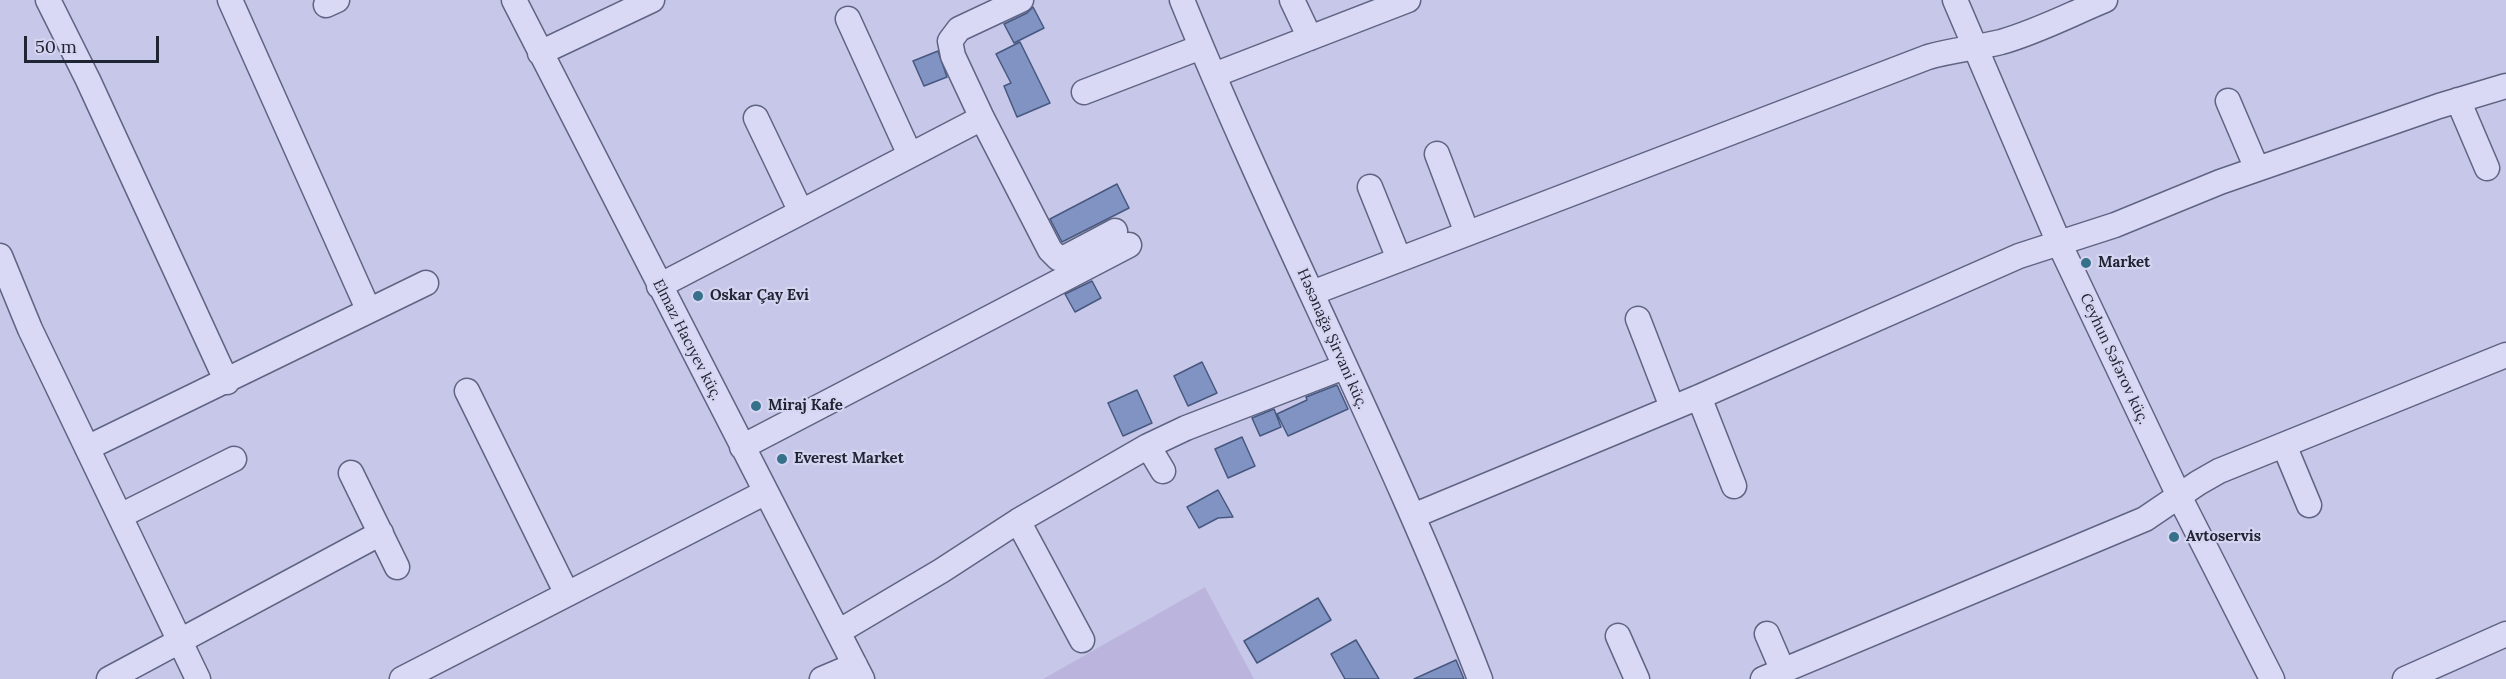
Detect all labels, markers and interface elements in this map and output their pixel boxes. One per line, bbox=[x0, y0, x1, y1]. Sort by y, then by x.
scale bar bbox=[27, 24, 162, 62]
text: 50 m bbox=[35, 35, 77, 58]
place label: Market bbox=[2098, 254, 2150, 272]
marker: Market bbox=[2079, 256, 2093, 270]
street label: Həsənağa Şirvani küç. bbox=[1293, 266, 1371, 412]
street label: Elmaz Hacıyev küç. bbox=[649, 276, 725, 404]
place label: Oskar Çay Evi bbox=[710, 287, 809, 305]
marker: Oskar Çay Evi bbox=[691, 289, 705, 303]
street label: Ceyhun Səfərov küç. bbox=[2076, 291, 2152, 427]
place label: Miraj Kafe bbox=[768, 397, 843, 415]
marker: Miraj Kafe bbox=[749, 399, 763, 413]
place label: Everest Market bbox=[794, 450, 904, 468]
marker: Everest Market bbox=[775, 452, 789, 466]
place label: Avtoservis bbox=[2186, 528, 2261, 546]
marker: Avtoservis bbox=[2167, 530, 2181, 544]

